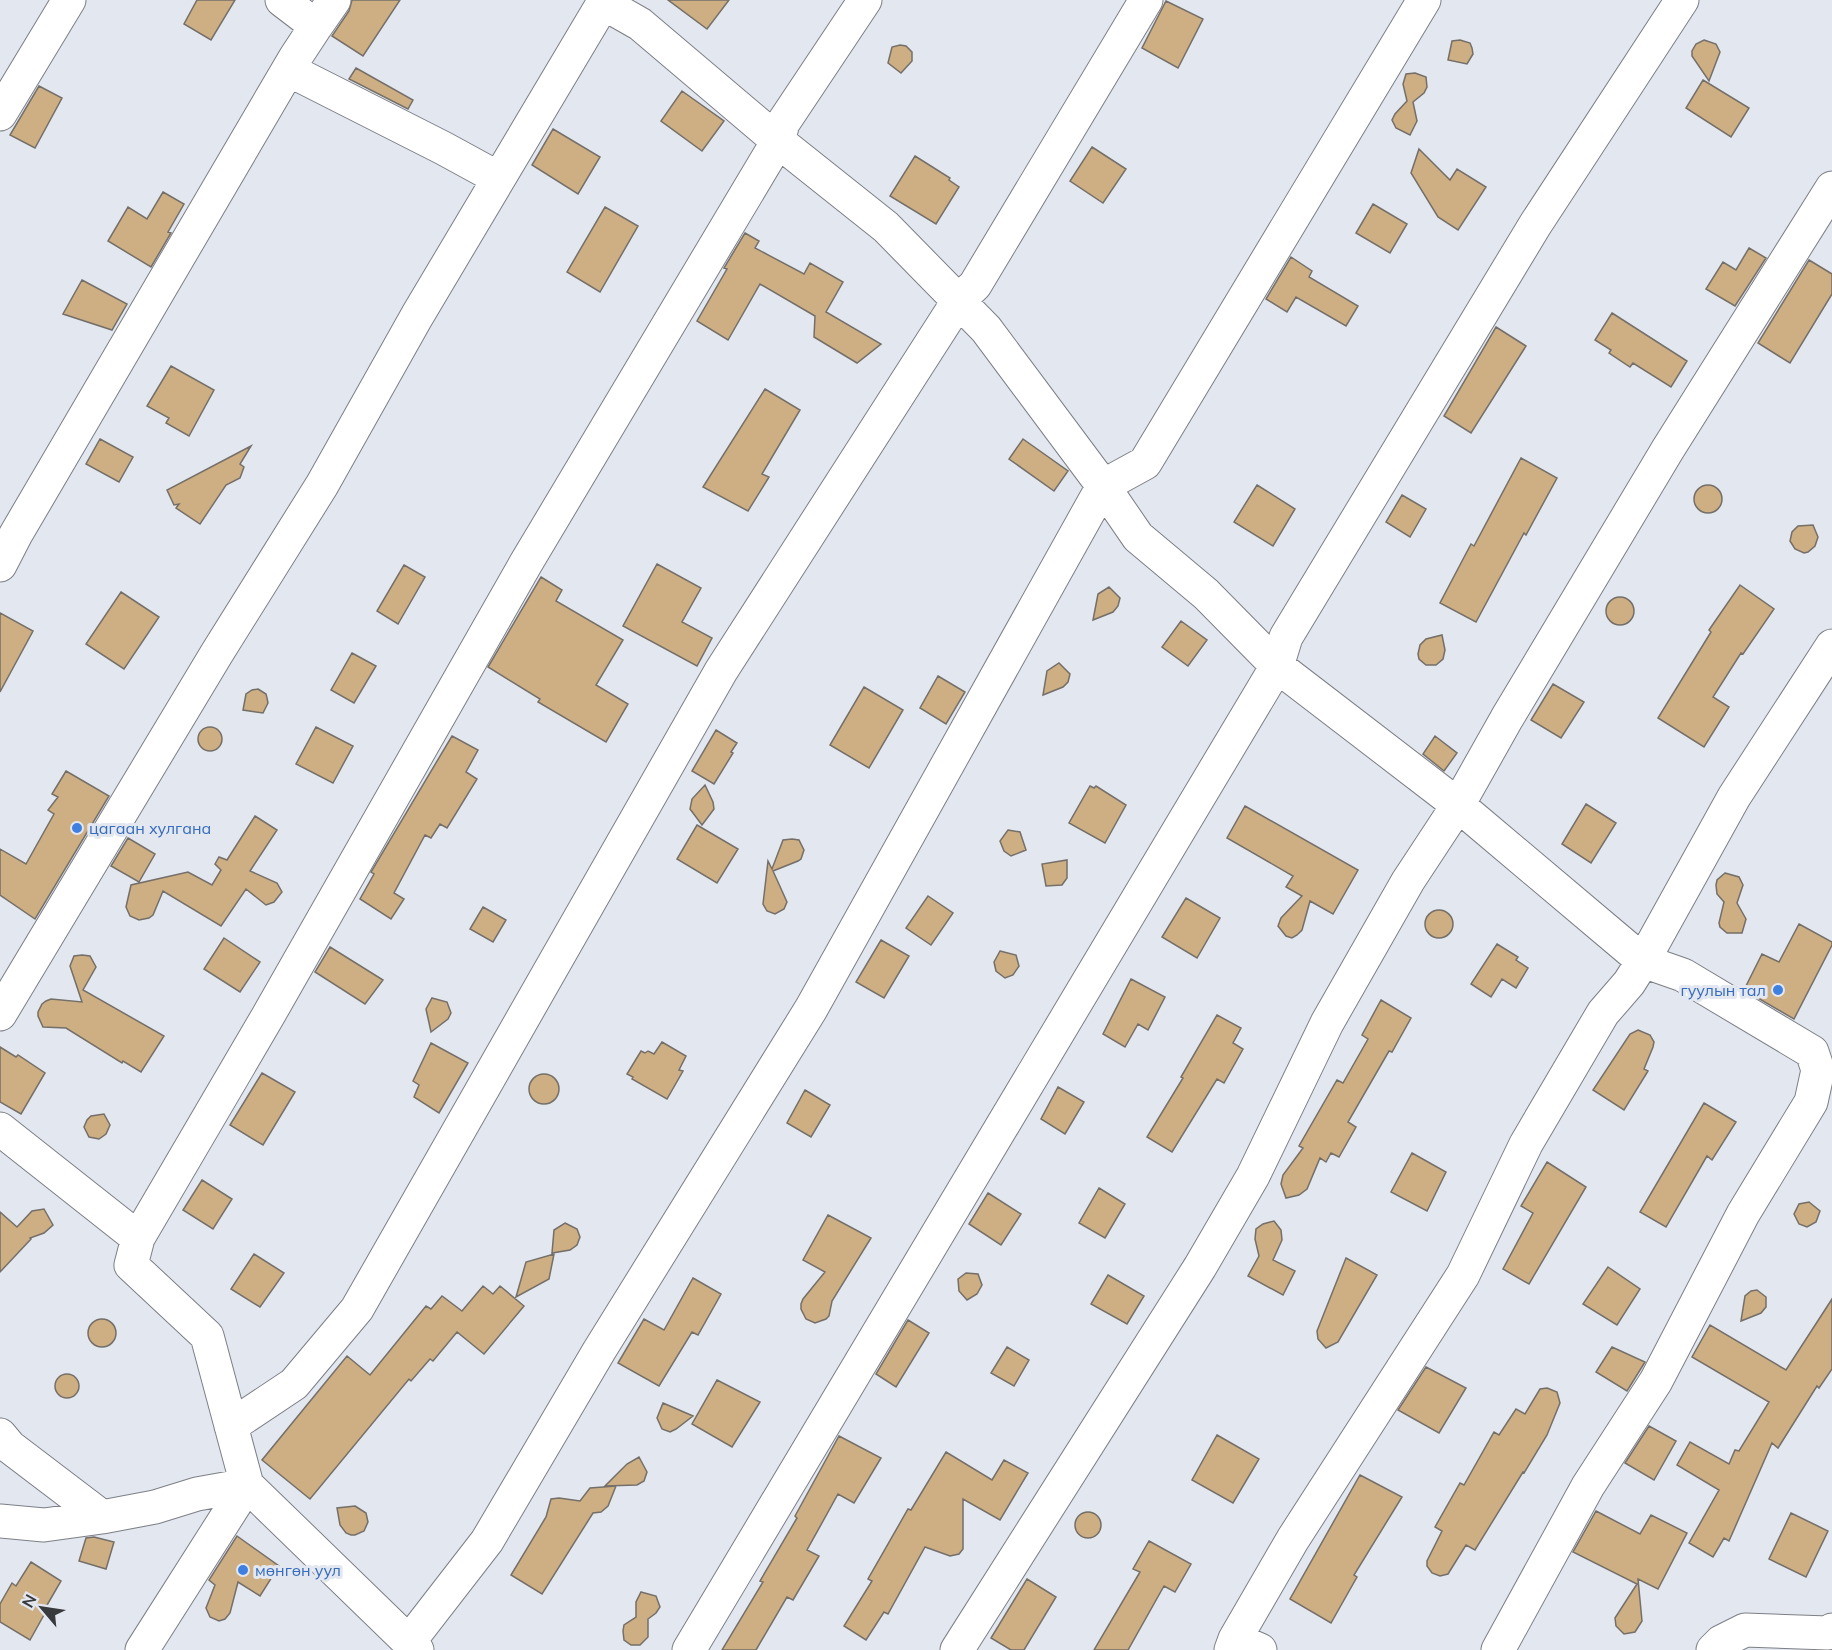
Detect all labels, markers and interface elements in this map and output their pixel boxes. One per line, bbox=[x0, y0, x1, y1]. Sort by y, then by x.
place label: цагаан хулгана bbox=[89, 818, 211, 838]
marker: цагаан хулгана bbox=[70, 821, 84, 835]
place label: гуулын тал bbox=[1681, 980, 1766, 1000]
marker: гуулын тал bbox=[1771, 983, 1785, 997]
place label: мөнгөн уул bbox=[255, 1560, 341, 1580]
marker: мөнгөн уул bbox=[236, 1563, 250, 1577]
north arrow bbox=[12, 1578, 72, 1638]
text: N bbox=[17, 1591, 41, 1611]

